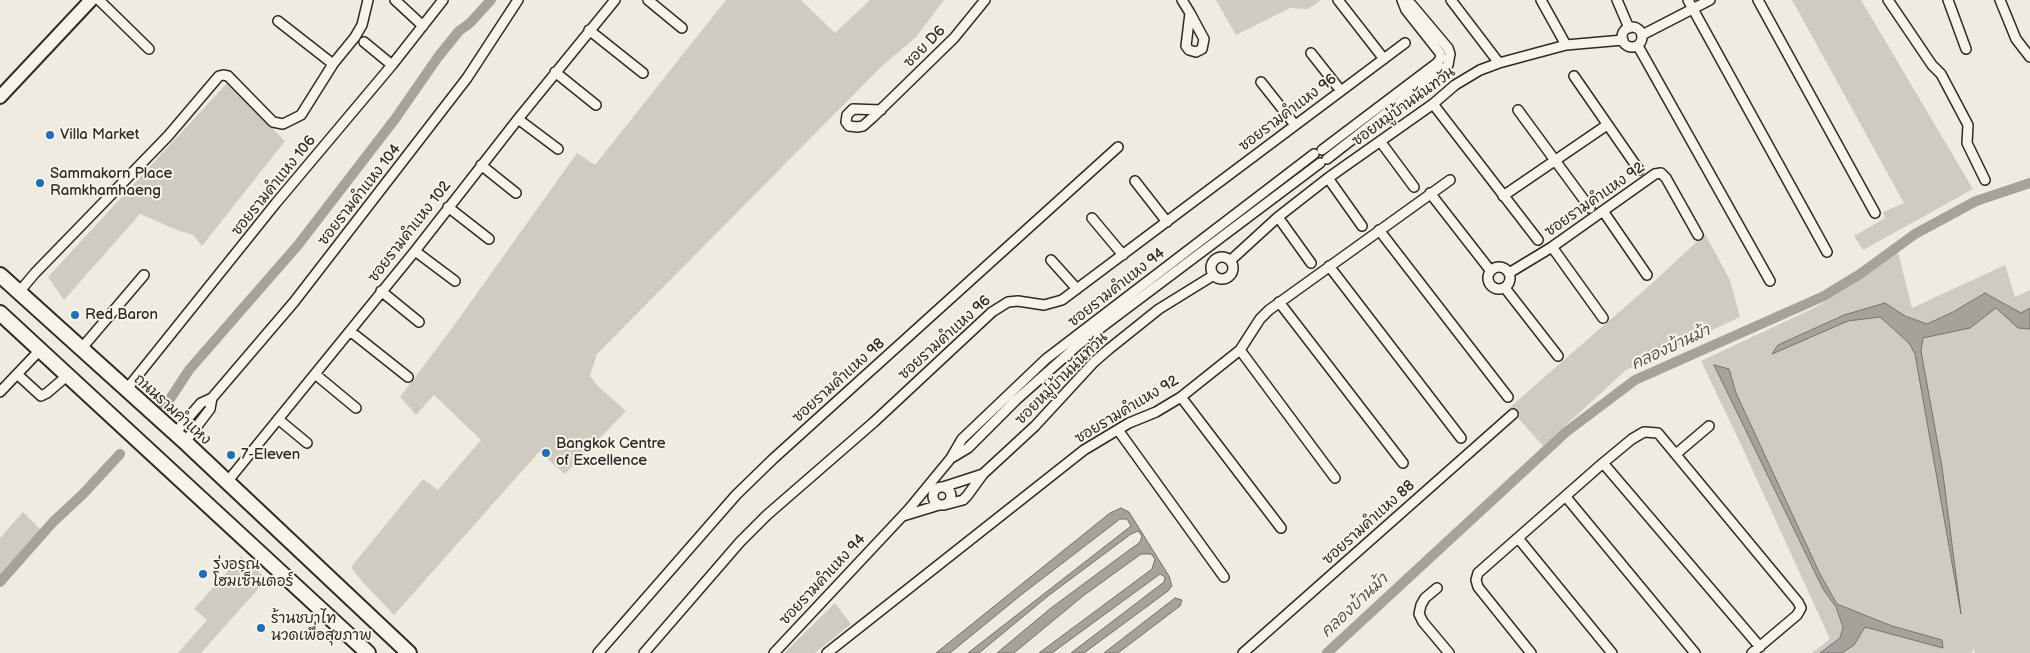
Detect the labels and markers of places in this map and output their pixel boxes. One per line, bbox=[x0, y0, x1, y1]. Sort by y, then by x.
place label: Villa Market bbox=[60, 126, 139, 144]
marker: Villa Market bbox=[44, 129, 56, 141]
place label: Sammakorn Place Ramkhamhaeng bbox=[50, 165, 172, 200]
marker: Sammakorn Place Ramkhamhaeng bbox=[34, 177, 46, 189]
place label: Red Baron bbox=[85, 306, 158, 324]
marker: Red Baron bbox=[69, 309, 81, 321]
place label: Bangkok Centre of Excellence bbox=[556, 435, 666, 470]
place label: 7-Eleven bbox=[241, 446, 300, 464]
marker: Bangkok Centre of Excellence bbox=[540, 447, 552, 459]
marker: 7-Eleven bbox=[225, 449, 237, 461]
place label: รุ่งอรุณ โฮมเซ็นเตอร์ bbox=[213, 556, 293, 591]
marker: รุ่งอรุณ โฮมเซ็นเตอร์ bbox=[197, 568, 209, 580]
place label: ร้านชบาไท นวดเพื่อสุขภาพ bbox=[271, 610, 372, 645]
marker: ร้านชบาไท นวดเพื่อสุขภาพ bbox=[255, 622, 267, 634]

